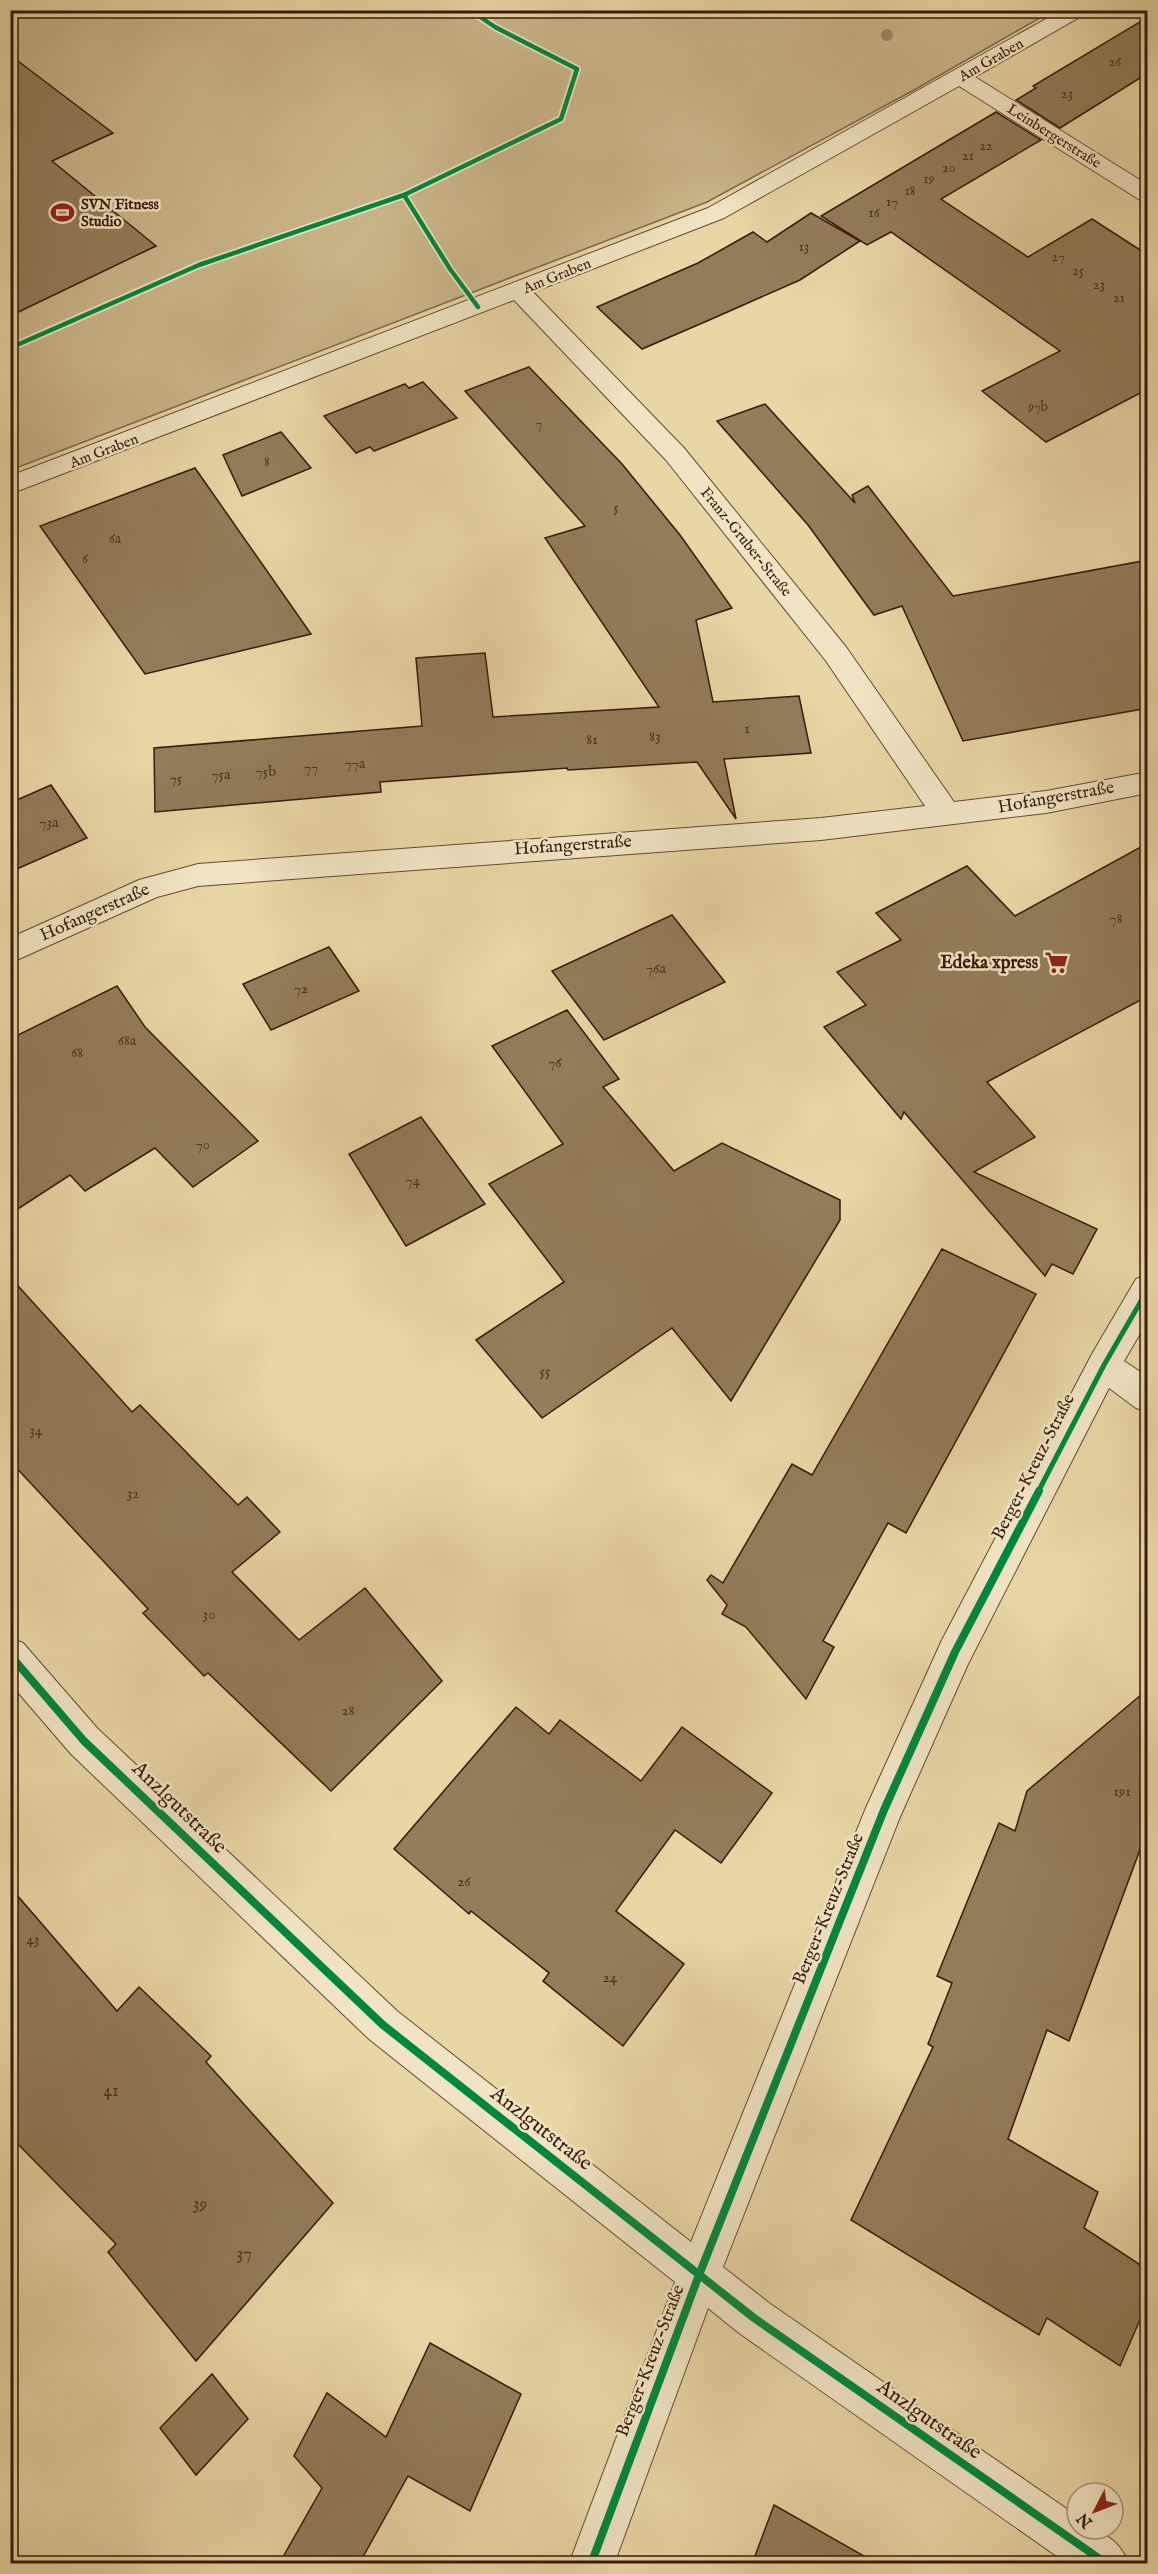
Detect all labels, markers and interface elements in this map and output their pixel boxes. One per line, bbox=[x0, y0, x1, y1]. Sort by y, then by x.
street label: Am Graben bbox=[954, 34, 1027, 87]
house number: 26 bbox=[1109, 53, 1122, 71]
house number: 23 bbox=[1061, 85, 1073, 103]
street label: Leinbergerstraße bbox=[1003, 99, 1105, 173]
house number: 22 bbox=[979, 137, 993, 155]
house number: 21 bbox=[962, 147, 974, 165]
house number: 20 bbox=[942, 159, 956, 177]
house number: 19 bbox=[923, 170, 935, 188]
house number: 18 bbox=[905, 182, 915, 200]
house number: 17 bbox=[886, 193, 898, 211]
place label: SVN Fitness Studio bbox=[81, 195, 160, 231]
sports icon: SVN Fitness Studio bbox=[50, 200, 76, 226]
house number: 16 bbox=[868, 204, 881, 222]
house number: 13 bbox=[799, 238, 809, 256]
house number: 27 bbox=[1052, 248, 1064, 266]
street label: Am Graben bbox=[519, 254, 594, 299]
house number: 25 bbox=[1072, 262, 1084, 280]
house number: 23 bbox=[1093, 276, 1105, 294]
house number: 21 bbox=[1113, 289, 1125, 307]
house number: 97b bbox=[1027, 398, 1048, 416]
house number: 7 bbox=[536, 415, 542, 433]
street label: Am Graben bbox=[66, 429, 141, 473]
house number: 8 bbox=[264, 453, 270, 471]
street label: Franz-Gruber-Straße bbox=[696, 483, 796, 601]
house number: 5 bbox=[613, 499, 619, 517]
house number: 6a bbox=[109, 530, 122, 548]
house number: 6 bbox=[82, 550, 89, 568]
house number: 1 bbox=[744, 719, 750, 738]
house number: 83 bbox=[649, 727, 661, 746]
house number: 81 bbox=[586, 730, 598, 749]
house number: 77a bbox=[345, 754, 366, 773]
house number: 77 bbox=[304, 758, 318, 777]
house number: 75b bbox=[256, 762, 276, 781]
house number: 75a bbox=[212, 765, 231, 784]
house number: 75 bbox=[170, 769, 183, 788]
street label: Hofangerstraße bbox=[996, 776, 1116, 820]
house number: 73a bbox=[39, 813, 59, 832]
street label: Hofangerstraße bbox=[513, 830, 633, 862]
street label: Hofangerstraße bbox=[37, 879, 153, 947]
house number: 78 bbox=[1110, 909, 1123, 928]
supermarket icon: Edeka xpress bbox=[1043, 950, 1069, 976]
place label: Edeka xpress bbox=[940, 952, 1039, 975]
house number: 76a bbox=[646, 959, 666, 978]
house number: 72 bbox=[294, 979, 308, 998]
house number: 68a bbox=[118, 1031, 137, 1050]
house number: 68 bbox=[71, 1043, 83, 1062]
house number: 76 bbox=[548, 1053, 562, 1072]
house number: 70 bbox=[196, 1135, 210, 1154]
house number: 74 bbox=[406, 1171, 421, 1190]
house number: 55 bbox=[540, 1362, 551, 1381]
street label: Berger-Kreuz-Straße bbox=[987, 1390, 1081, 1544]
house number: 34 bbox=[30, 1421, 43, 1440]
house number: 32 bbox=[127, 1484, 139, 1503]
house number: 30 bbox=[203, 1605, 215, 1624]
house number: 28 bbox=[342, 1701, 355, 1720]
street label: Anzlgutstraße bbox=[125, 1755, 233, 1860]
house number: 191 bbox=[1113, 1782, 1131, 1801]
street label: Berger-Kreuz-Straße bbox=[788, 1830, 870, 1988]
house number: 26 bbox=[457, 1872, 471, 1891]
house number: 43 bbox=[27, 1930, 39, 1949]
house number: 24 bbox=[603, 1968, 618, 1987]
house number: 41 bbox=[103, 2080, 119, 2103]
street label: Anzlgutstraße bbox=[484, 2080, 598, 2177]
house number: 39 bbox=[193, 2193, 207, 2216]
house number: 37 bbox=[236, 2243, 252, 2266]
street label: Berger-Kreuz-Straße bbox=[611, 2282, 691, 2440]
street label: Anzlgutstraße bbox=[870, 2373, 987, 2466]
north arrow bbox=[1065, 2481, 1125, 2541]
text: N bbox=[1073, 2508, 1098, 2532]

